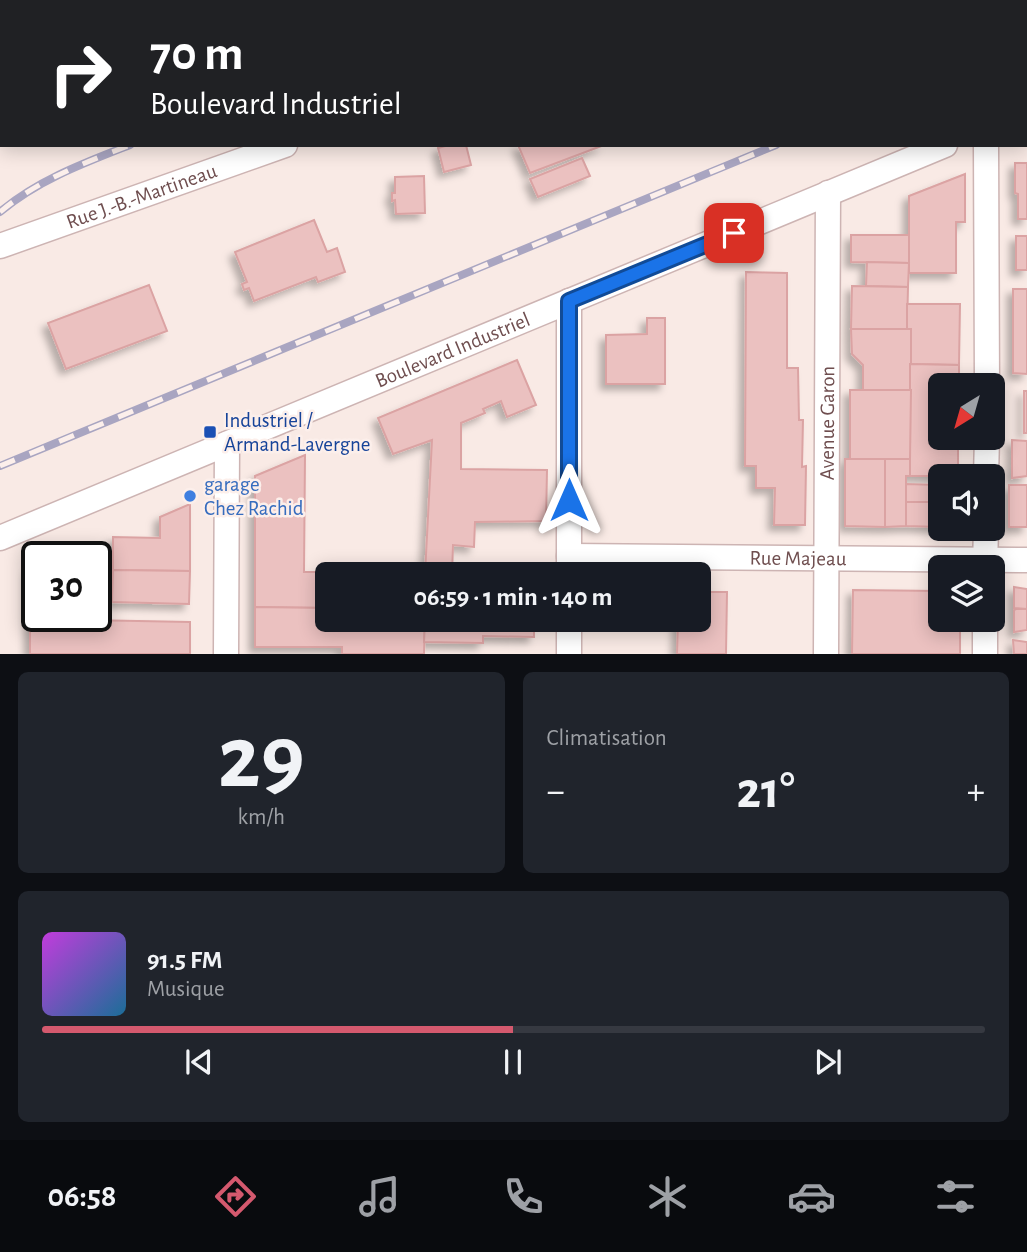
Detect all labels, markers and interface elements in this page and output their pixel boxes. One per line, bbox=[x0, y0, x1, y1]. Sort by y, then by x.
icon: right bbox=[35, 28, 126, 119]
text: 70 m bbox=[150, 30, 244, 79]
text: Boulevard Industriel bbox=[150, 88, 402, 120]
street label: Rue J.-B.-Martineau bbox=[63, 159, 220, 232]
pin bbox=[704, 203, 764, 263]
icon: arrive bbox=[715, 214, 753, 252]
street label: Boulevard Industriel bbox=[372, 308, 533, 391]
street label: Avenue Garon bbox=[816, 366, 838, 480]
north arrow bbox=[928, 373, 1004, 450]
map controls bbox=[928, 373, 1005, 632]
place label: Industriel / Armand-Lavergne bbox=[224, 410, 371, 455]
marker: Industriel / Armand-Lavergne bbox=[202, 424, 218, 440]
position arrow bbox=[532, 463, 606, 537]
button: sound bbox=[928, 464, 1005, 541]
place label: garage Chez Rachid bbox=[204, 474, 304, 519]
marker: garage Chez Rachid bbox=[182, 488, 198, 504]
speed limit sign: 30 bbox=[21, 541, 112, 632]
street label: Rue Majeau bbox=[749, 547, 847, 569]
button: layers bbox=[928, 555, 1005, 632]
text: 06:59 · 1 min · 140 m bbox=[413, 584, 613, 610]
text: 29 bbox=[218, 713, 305, 804]
text: Climatisation bbox=[547, 727, 667, 750]
text: 21° bbox=[737, 765, 795, 817]
text: − bbox=[547, 773, 565, 811]
text: + bbox=[967, 773, 985, 811]
text: km/h bbox=[238, 806, 285, 829]
text: 91.5 FM bbox=[147, 947, 222, 973]
text: Musique bbox=[147, 978, 225, 1001]
icon: previous bbox=[180, 1043, 218, 1081]
icon: pause bbox=[494, 1043, 532, 1081]
icon: next bbox=[809, 1043, 847, 1081]
icon: directions bbox=[211, 1172, 260, 1221]
icon: music bbox=[355, 1172, 404, 1221]
icon: phone bbox=[499, 1172, 548, 1221]
icon: climate bbox=[643, 1172, 692, 1221]
icon: car bbox=[787, 1172, 836, 1221]
icon: filters bbox=[931, 1172, 980, 1221]
text: 06:58 bbox=[47, 1180, 116, 1212]

